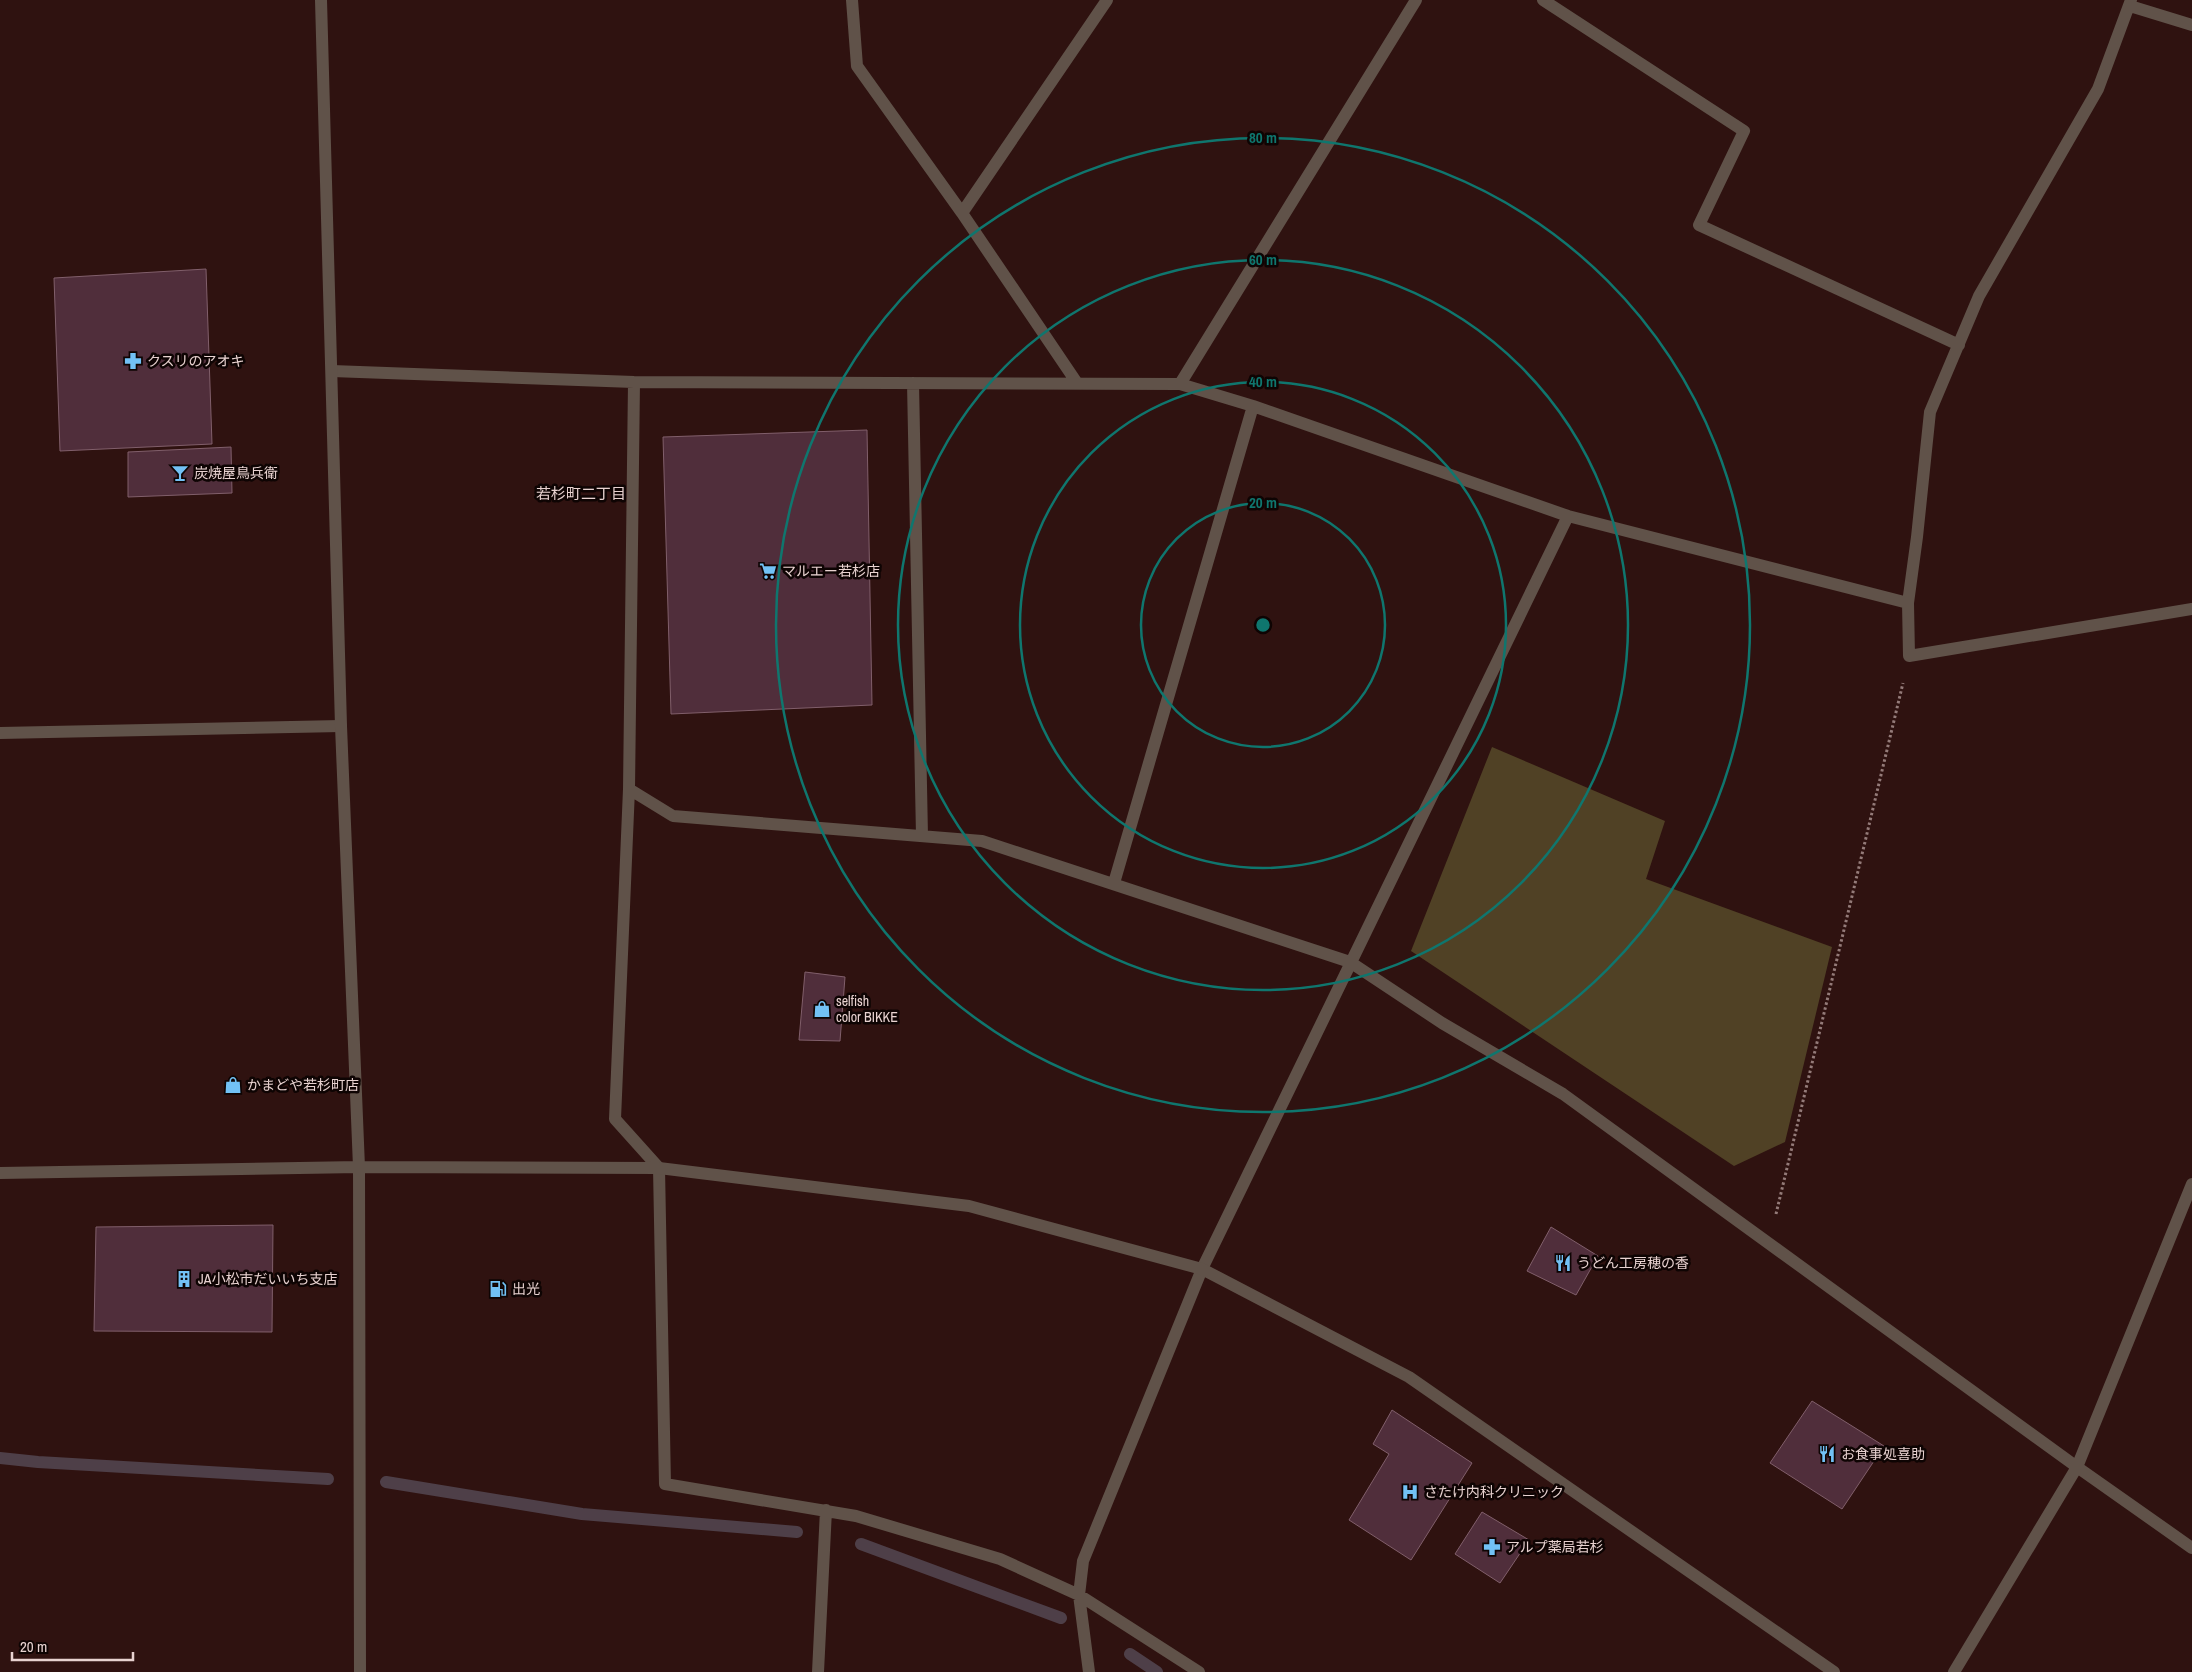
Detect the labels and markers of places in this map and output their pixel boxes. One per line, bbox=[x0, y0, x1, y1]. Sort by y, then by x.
pharmacy icon: クスリのアオキ bbox=[123, 351, 143, 371]
place label: クスリのアオキ bbox=[147, 352, 245, 370]
bar icon: 炭焼屋鳥兵衛 bbox=[170, 463, 190, 483]
place label: 炭焼屋鳥兵衛 bbox=[194, 464, 278, 482]
supermarket icon: マルエー若杉店 bbox=[758, 561, 778, 581]
place label: マルエー若杉店 bbox=[782, 562, 880, 580]
centre of rings bbox=[1254, 616, 1272, 634]
place label: selfish color BIKKE bbox=[836, 992, 898, 1026]
shop icon: selfish color BIKKE bbox=[812, 999, 832, 1019]
shop icon: かまどや若杉町店 bbox=[223, 1075, 243, 1095]
place label: かまどや若杉町店 bbox=[247, 1076, 359, 1094]
restaurant icon: うどん工房穂の香 bbox=[1553, 1253, 1573, 1273]
place label: うどん工房穂の香 bbox=[1577, 1254, 1689, 1272]
building icon: JA小松市だいいち支店 bbox=[174, 1269, 194, 1289]
place label: JA小松市だいいち支店 bbox=[198, 1270, 337, 1288]
fuel station icon: 出光 bbox=[488, 1279, 508, 1299]
place label: 出光 bbox=[512, 1280, 540, 1298]
restaurant icon: お食事処喜助 bbox=[1817, 1444, 1837, 1464]
place label: お食事処喜助 bbox=[1841, 1445, 1925, 1463]
hospital icon: さたけ内科クリニック bbox=[1400, 1482, 1420, 1502]
place label: さたけ内科クリニック bbox=[1424, 1483, 1564, 1501]
pharmacy icon: アルプ薬局若杉 bbox=[1482, 1537, 1502, 1557]
place label: アルプ薬局若杉 bbox=[1506, 1538, 1604, 1556]

